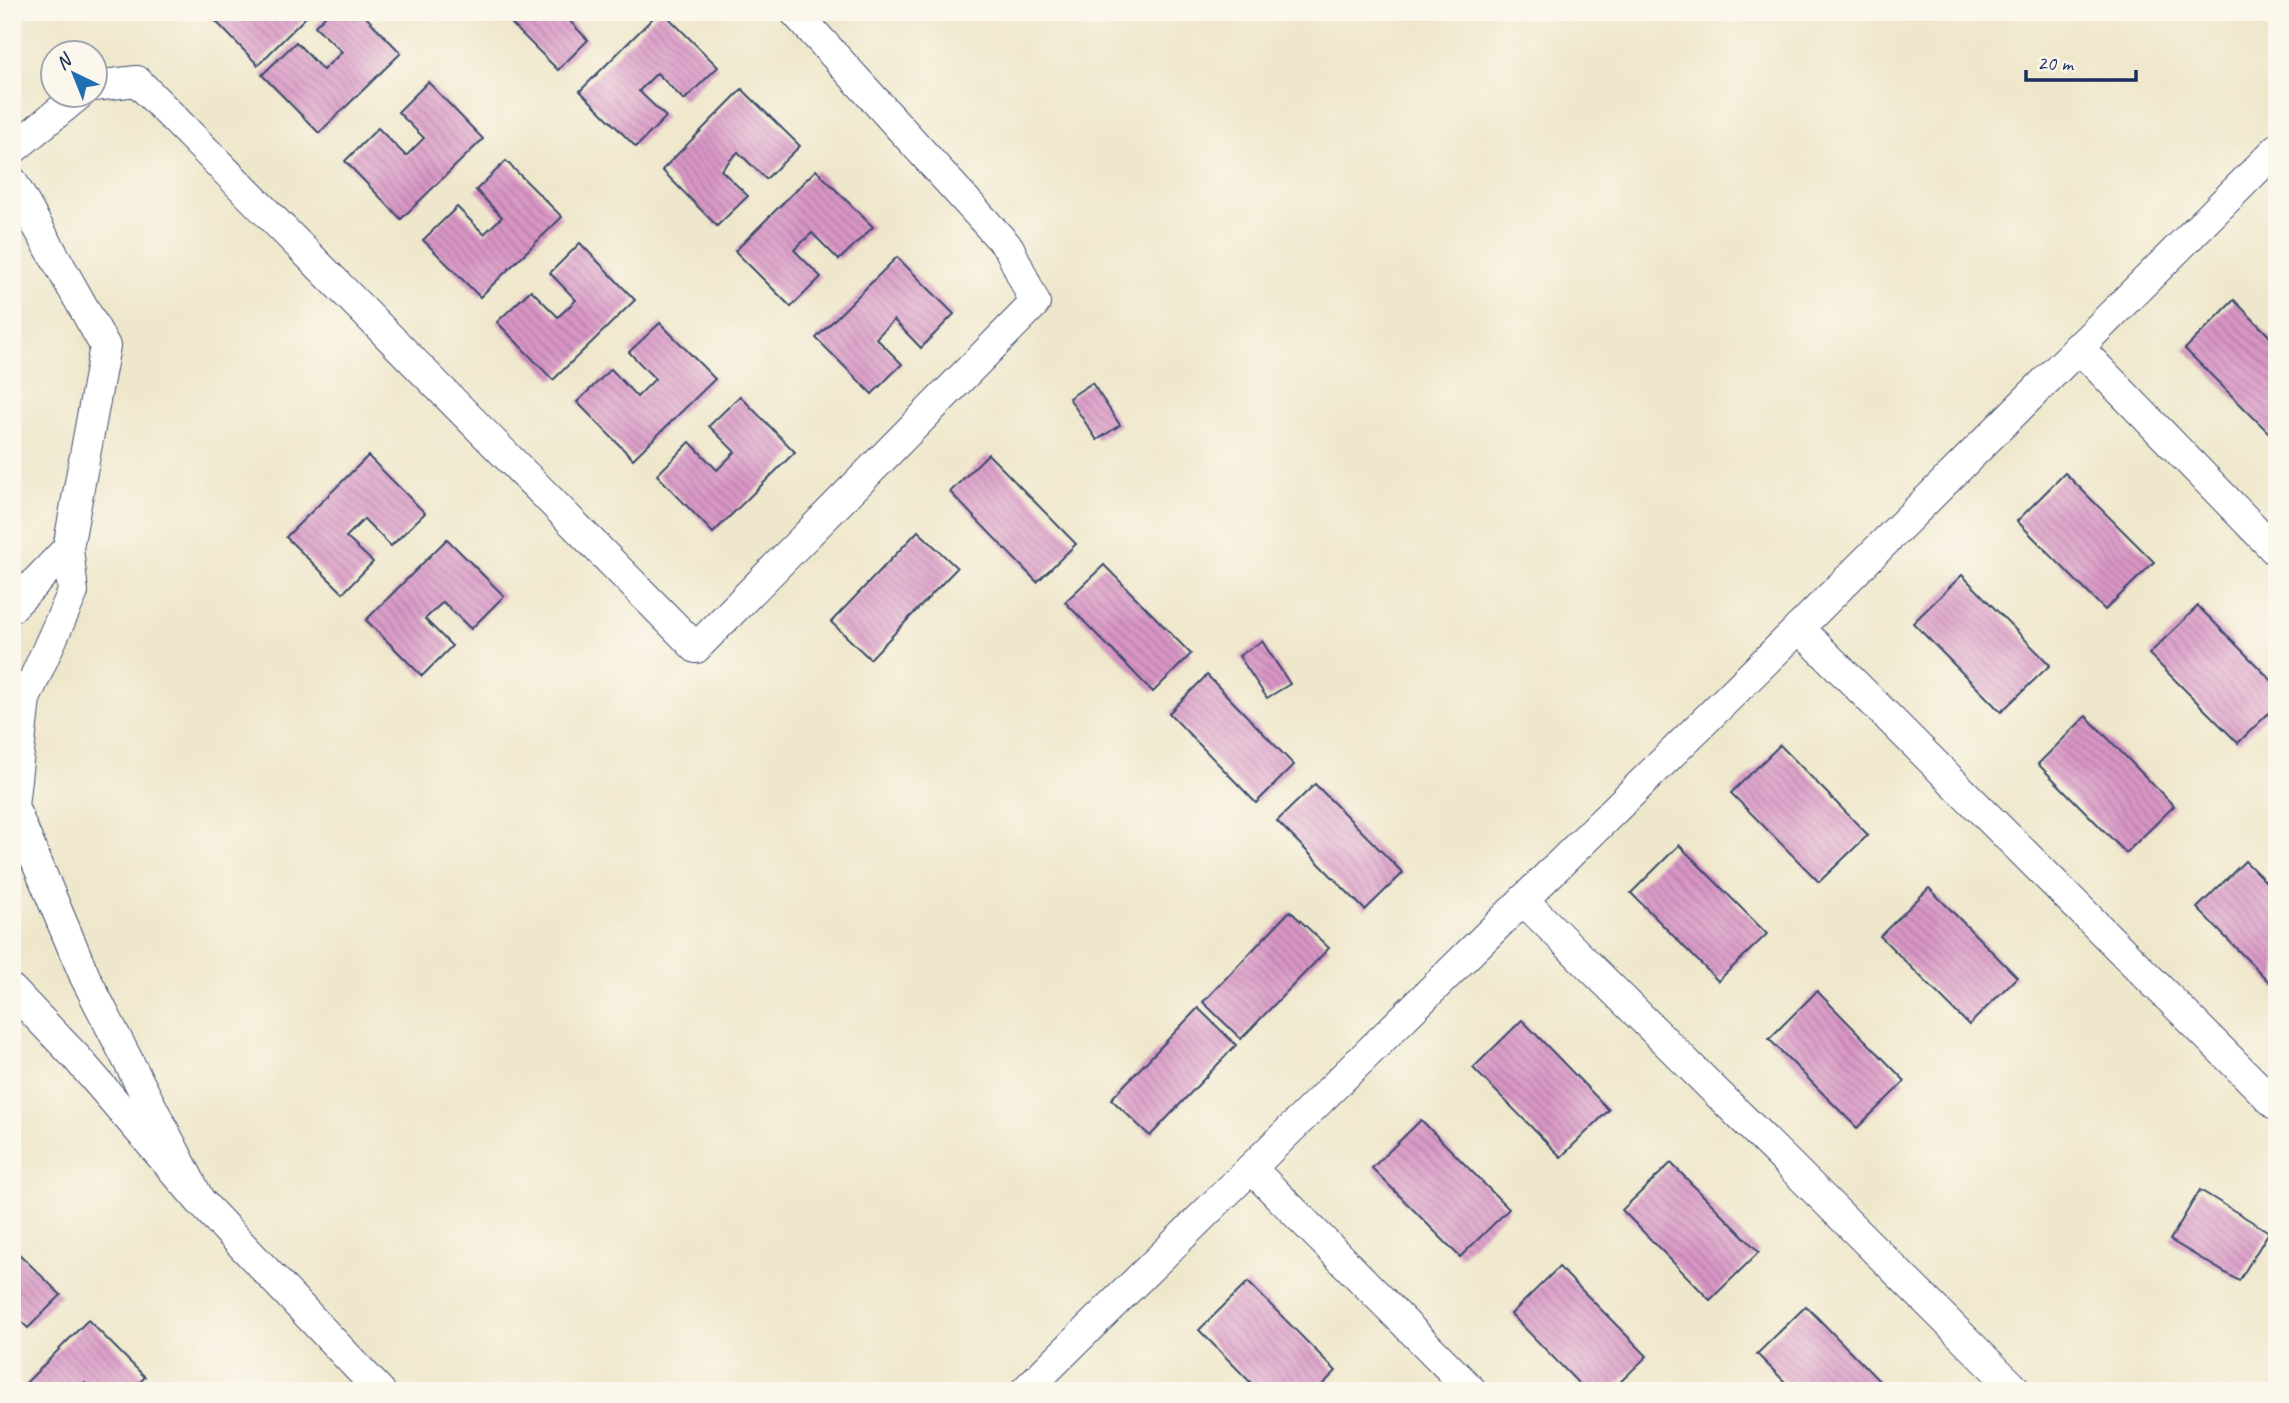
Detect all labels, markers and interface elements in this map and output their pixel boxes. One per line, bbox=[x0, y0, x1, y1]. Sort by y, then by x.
north arrow bbox=[38, 38, 108, 108]
scale bar bbox=[2026, 38, 2137, 82]
text: N bbox=[51, 47, 78, 75]
text: 20 m bbox=[2037, 50, 2075, 76]

